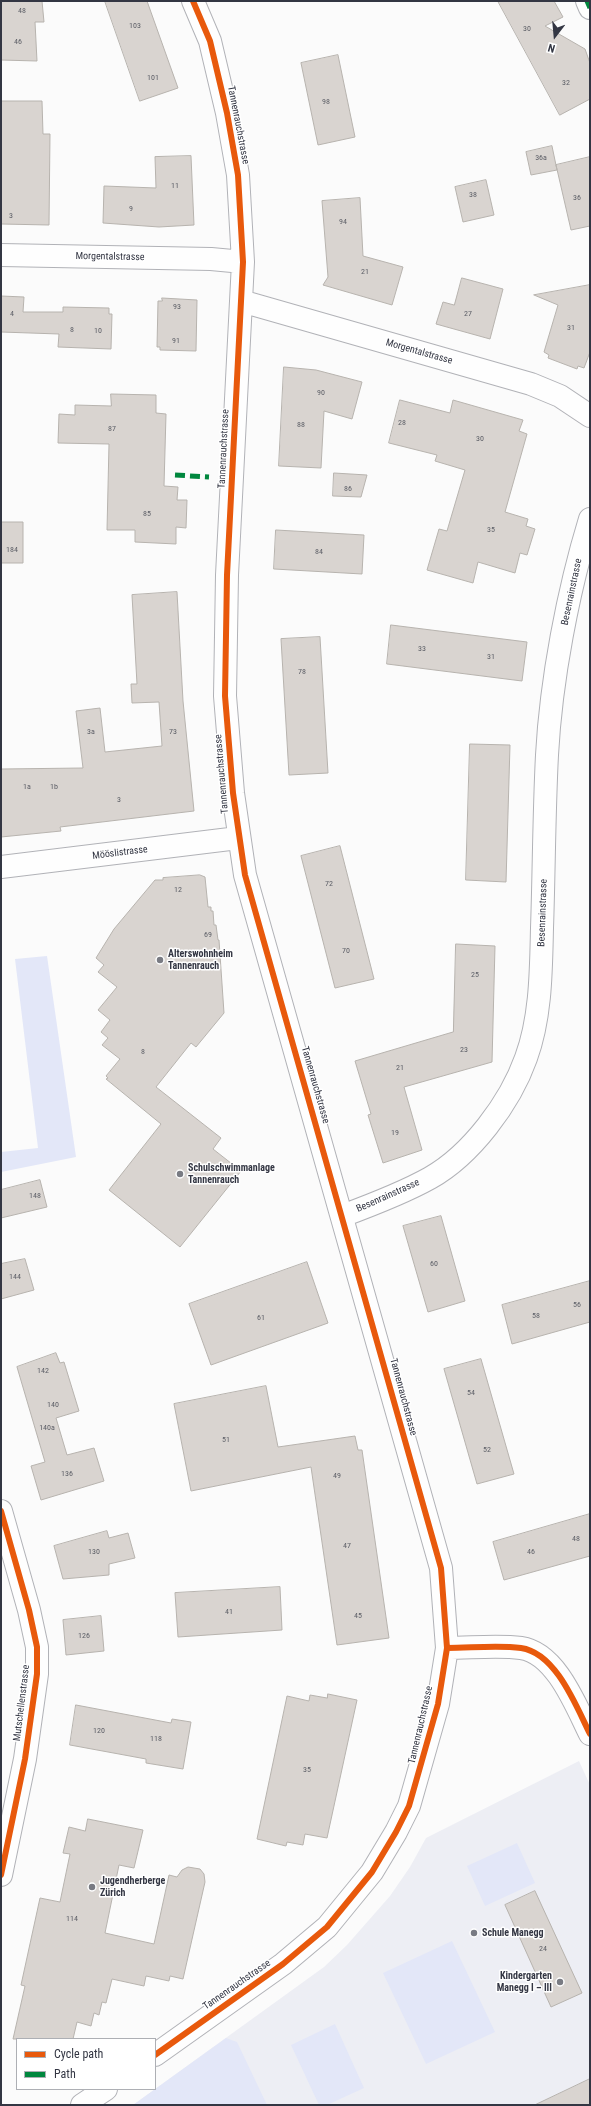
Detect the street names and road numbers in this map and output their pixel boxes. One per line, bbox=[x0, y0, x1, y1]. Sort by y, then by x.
street label: Tannenrauchstrasse bbox=[225, 85, 251, 165]
street label: Morgentalstrasse bbox=[75, 250, 145, 264]
street label: Morgentalstrasse bbox=[384, 337, 454, 367]
street label: Tannenrauchstrasse bbox=[216, 409, 232, 489]
street label: Besenrainstrasse bbox=[559, 558, 585, 626]
street label: Tannenrauchstrasse bbox=[213, 734, 231, 814]
street label: Mööslistrasse bbox=[92, 844, 148, 862]
street label: Besenrainstrasse bbox=[536, 879, 550, 947]
street label: Tannenrauchstrasse bbox=[298, 1045, 332, 1125]
street label: Besenrainstrasse bbox=[355, 1177, 421, 1215]
street label: Tannenrauchstrasse bbox=[387, 1357, 419, 1437]
street label: Mutschellenstrasse bbox=[11, 1664, 33, 1742]
street label: Tannenrauchstrasse bbox=[406, 1685, 436, 1765]
street label: Tannenrauchstrasse bbox=[201, 1957, 273, 2013]

